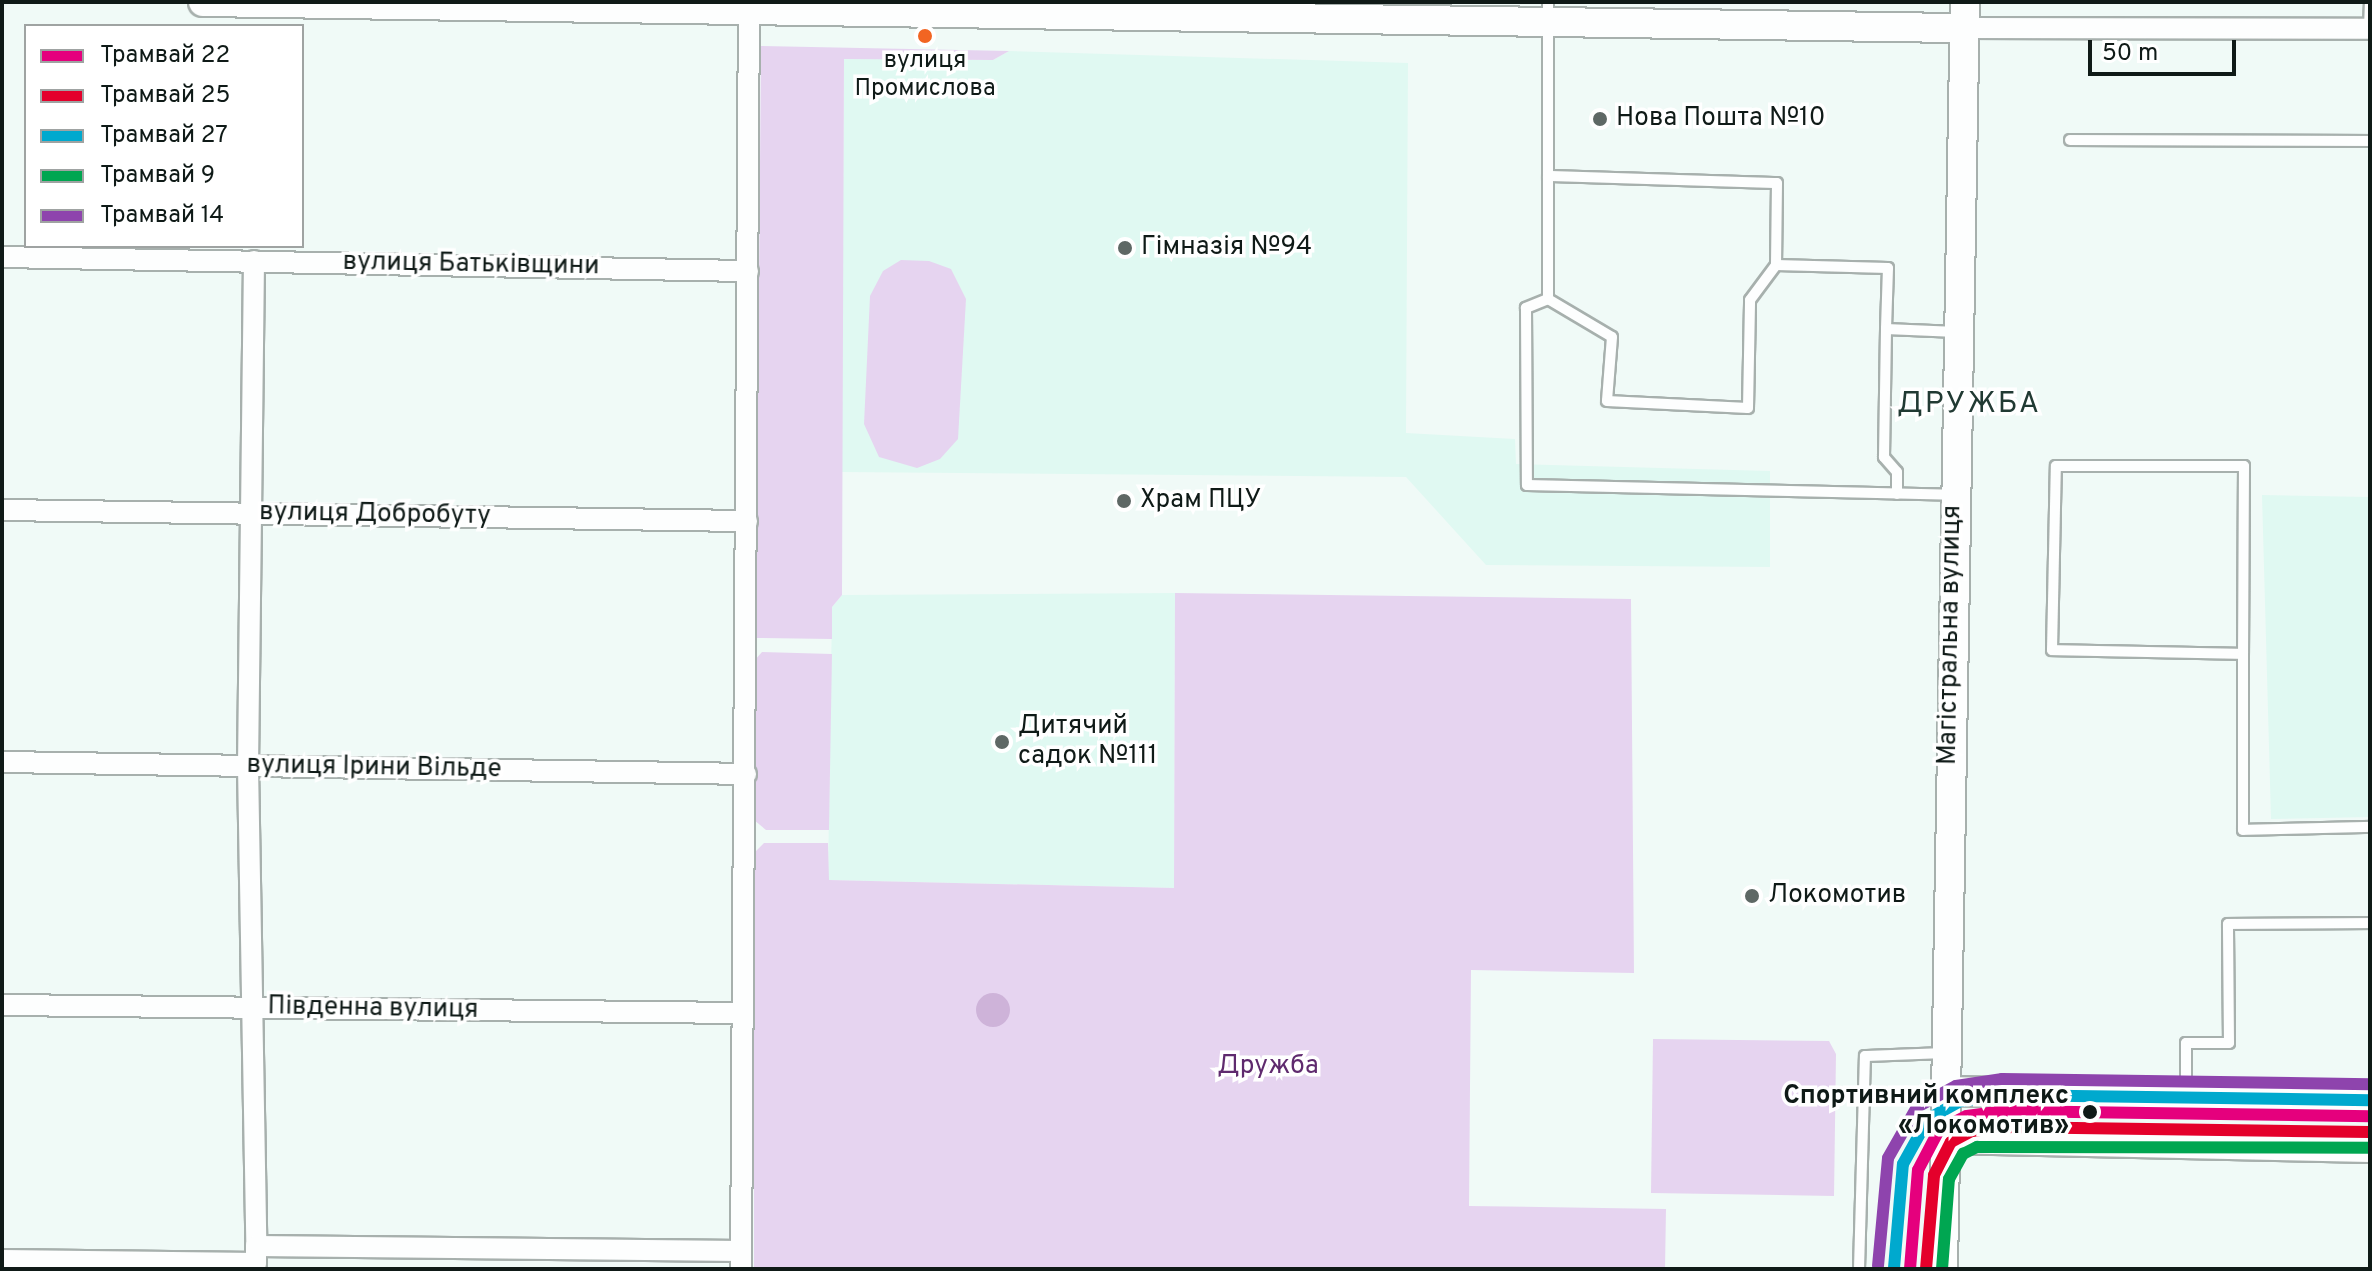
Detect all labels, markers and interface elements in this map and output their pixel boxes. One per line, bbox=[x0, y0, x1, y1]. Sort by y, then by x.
legend bbox=[24, 24, 304, 248]
scale bar bbox=[2092, 24, 2240, 74]
marker: вулиця Промислова bbox=[917, 28, 933, 44]
text: 50 m bbox=[2102, 39, 2158, 69]
text: Трамвай 22 bbox=[100, 41, 230, 71]
place label: вулиця Промислова bbox=[854, 48, 996, 104]
text: Трамвай 25 bbox=[100, 81, 230, 111]
place label: Нова Пошта №10 bbox=[1616, 103, 1826, 135]
marker: Нова Пошта №10 bbox=[1591, 110, 1609, 128]
text: Трамвай 27 bbox=[100, 121, 228, 151]
text: Трамвай 9 bbox=[100, 161, 215, 191]
text: Трамвай 14 bbox=[100, 201, 224, 231]
place label: Гімназія №94 bbox=[1141, 232, 1312, 264]
marker: Гімназія №94 bbox=[1116, 239, 1134, 257]
street label: вулиця Батьківщини bbox=[342, 247, 600, 283]
district label: ДРУЖБА bbox=[1897, 387, 2041, 423]
place label: Храм ПЦУ bbox=[1140, 485, 1261, 517]
marker: Храм ПЦУ bbox=[1115, 492, 1133, 510]
street label: вулиця Добробуту bbox=[259, 497, 491, 533]
street label: Магістральна вулиця bbox=[1933, 505, 1969, 765]
place label: Дитячий садок №111 bbox=[1018, 711, 1157, 772]
marker: Дитячий садок №111 bbox=[993, 733, 1011, 751]
street label: вулиця Ірини Вільде bbox=[246, 750, 502, 786]
place label: Локомотив bbox=[1768, 880, 1906, 912]
marker: Локомотив bbox=[1743, 887, 1761, 905]
street label: Південна вулиця bbox=[267, 992, 479, 1026]
park label: Дружба bbox=[1217, 1051, 1319, 1083]
place label: Спортивний комплекс «Локомотив» bbox=[1783, 1081, 2069, 1142]
marker: Спортивний комплекс «Локомотив» bbox=[2076, 1098, 2104, 1126]

